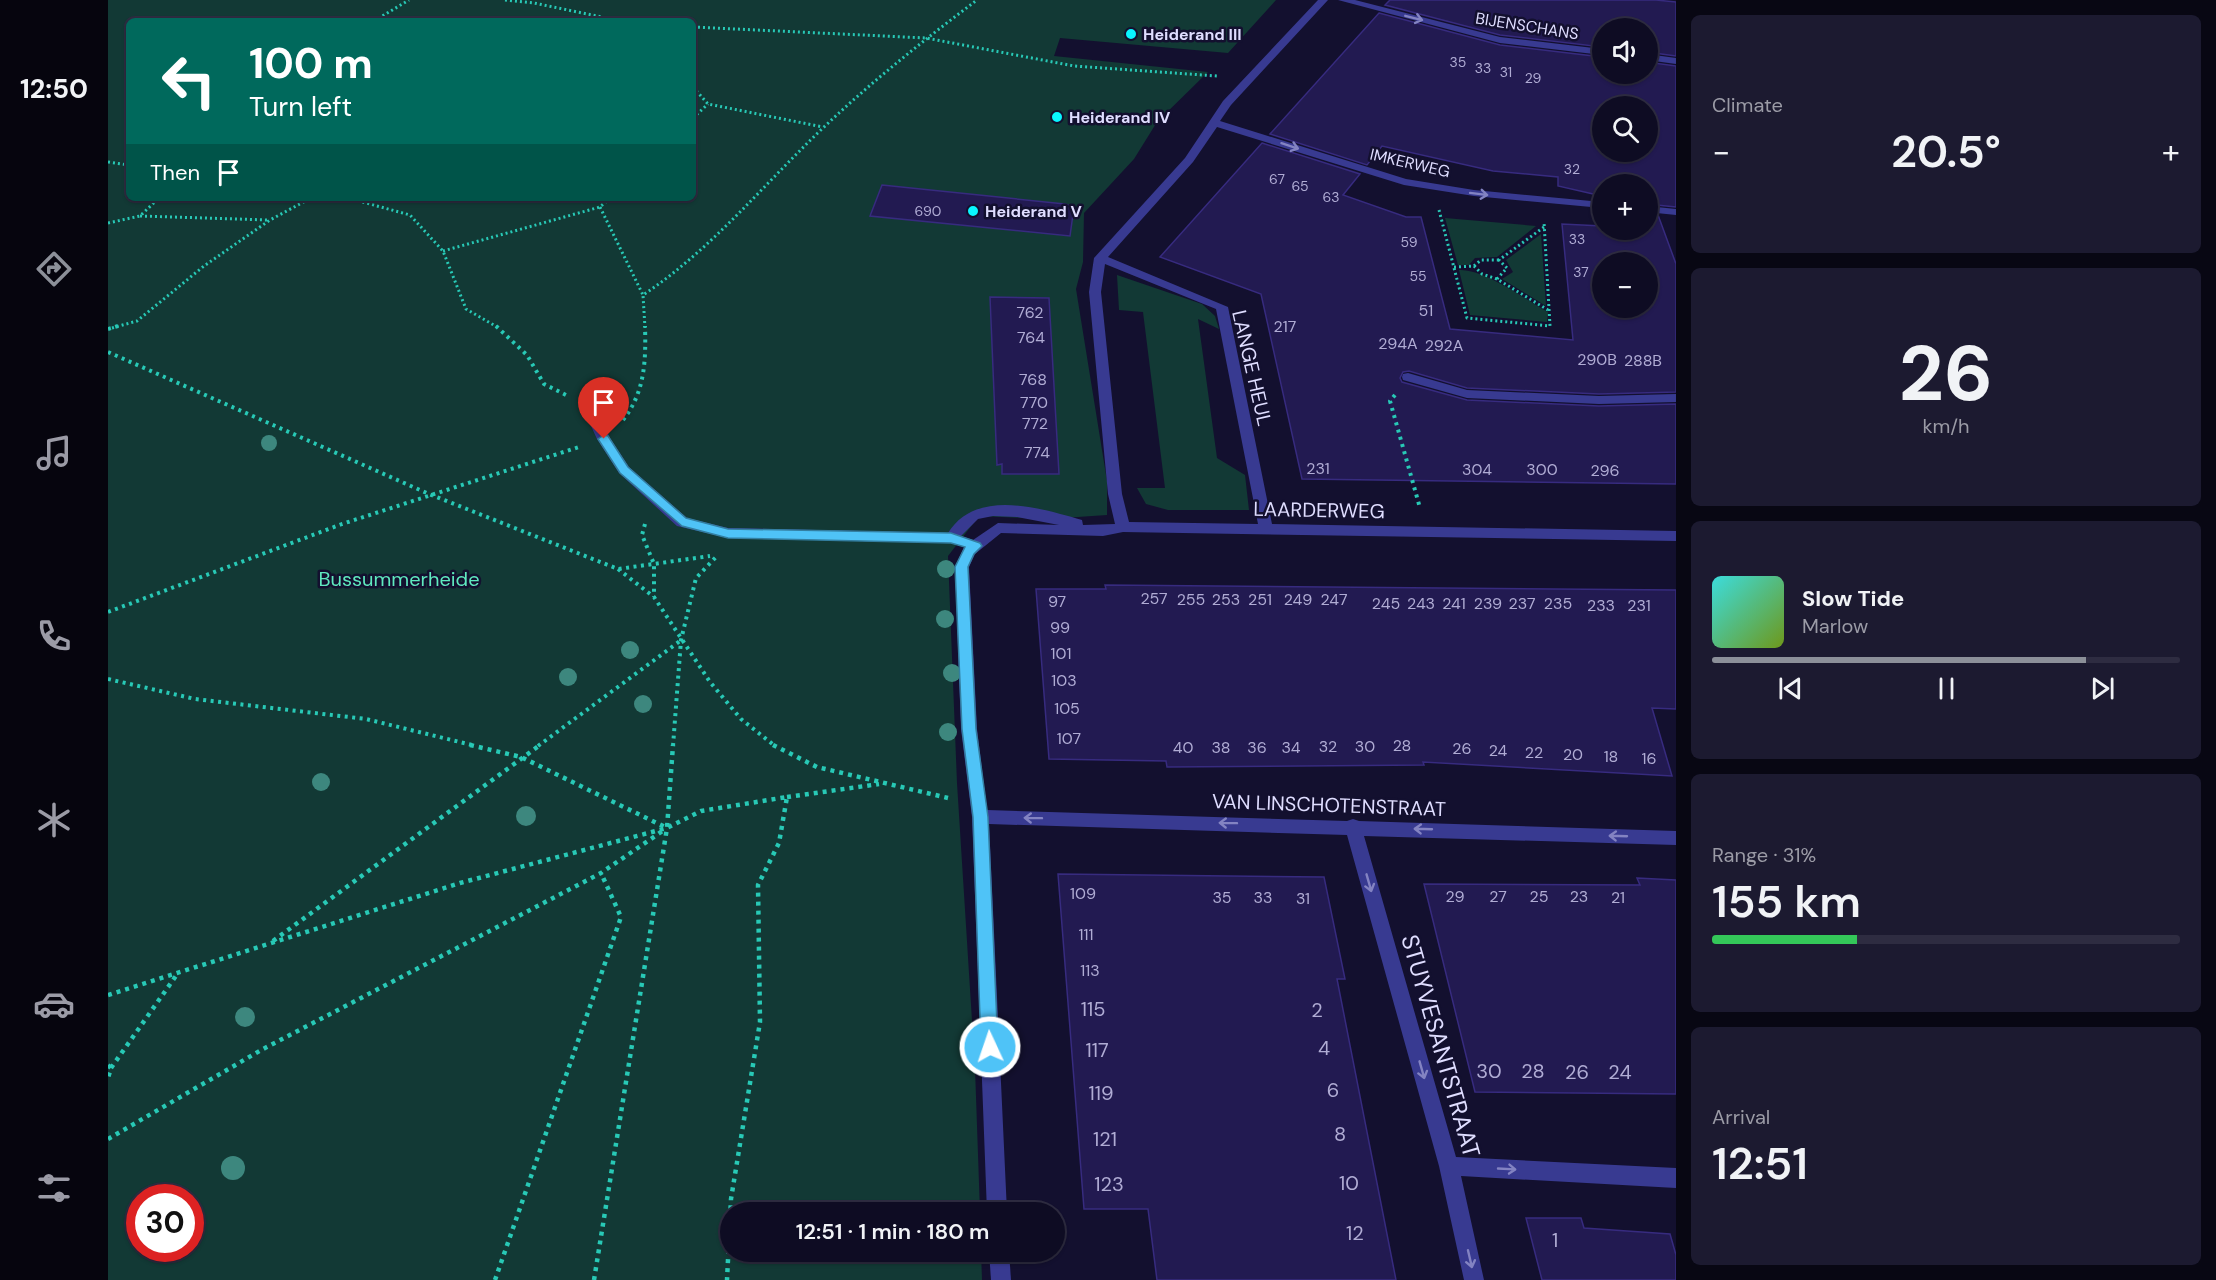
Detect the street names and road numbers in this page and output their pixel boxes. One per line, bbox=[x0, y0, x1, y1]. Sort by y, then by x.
street label: BIJENSCHANS bbox=[1474, 7, 1580, 45]
street label: IMKERWEG bbox=[1368, 144, 1452, 182]
street label: LANGE HEUL bbox=[1226, 308, 1278, 428]
street label: LAARDERWEG bbox=[1253, 496, 1385, 524]
street label: VAN LINSCHOTENSTRAAT bbox=[1212, 788, 1446, 822]
street label: STUYVESANTSTRAAT bbox=[1394, 931, 1488, 1161]

